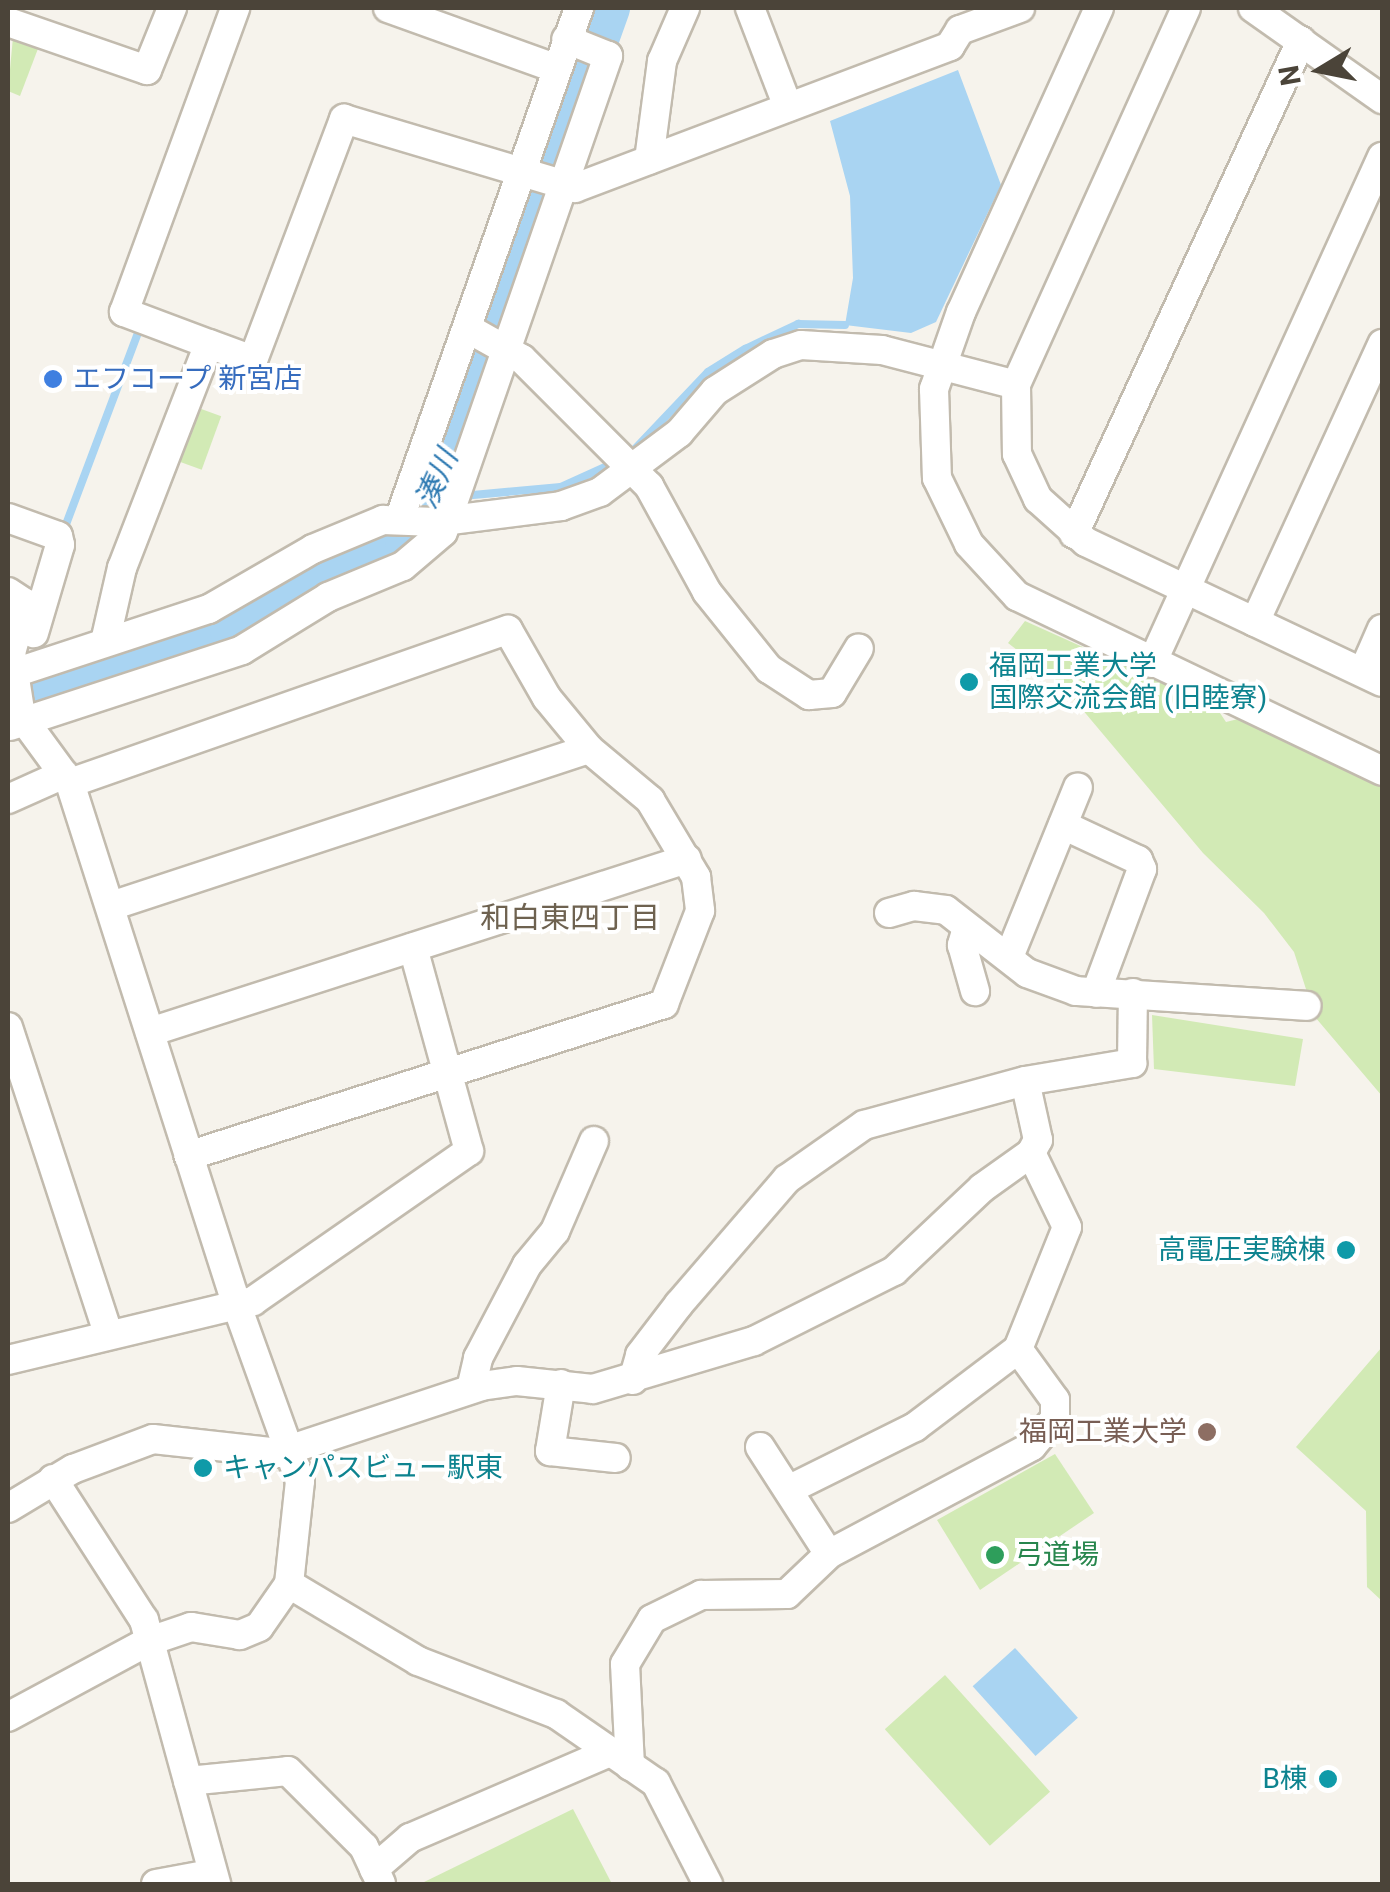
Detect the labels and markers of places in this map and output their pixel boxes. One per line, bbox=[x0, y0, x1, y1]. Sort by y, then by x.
place label: エフコープ 新宮店 bbox=[73, 362, 304, 396]
marker: エフコープ 新宮店 bbox=[42, 368, 64, 390]
place label: 福岡工業大学 国際交流会館 (旧睦寮) bbox=[989, 649, 1267, 715]
marker: 福岡工業大学 国際交流会館 (旧睦寮) bbox=[958, 671, 980, 693]
place label: 高電圧実験棟 bbox=[1158, 1233, 1326, 1267]
marker: 高電圧実験棟 bbox=[1335, 1239, 1357, 1261]
place label: 福岡工業大学 bbox=[1019, 1415, 1187, 1449]
marker: 福岡工業大学 bbox=[1196, 1421, 1218, 1443]
place label: キャンパスビュー駅東 bbox=[223, 1451, 503, 1485]
marker: キャンパスビュー駅東 bbox=[192, 1457, 214, 1479]
place label: 弓道場 bbox=[1015, 1538, 1099, 1572]
marker: 弓道場 bbox=[984, 1544, 1006, 1566]
place label: B棟 bbox=[1263, 1762, 1308, 1796]
marker: B棟 bbox=[1317, 1768, 1339, 1790]

